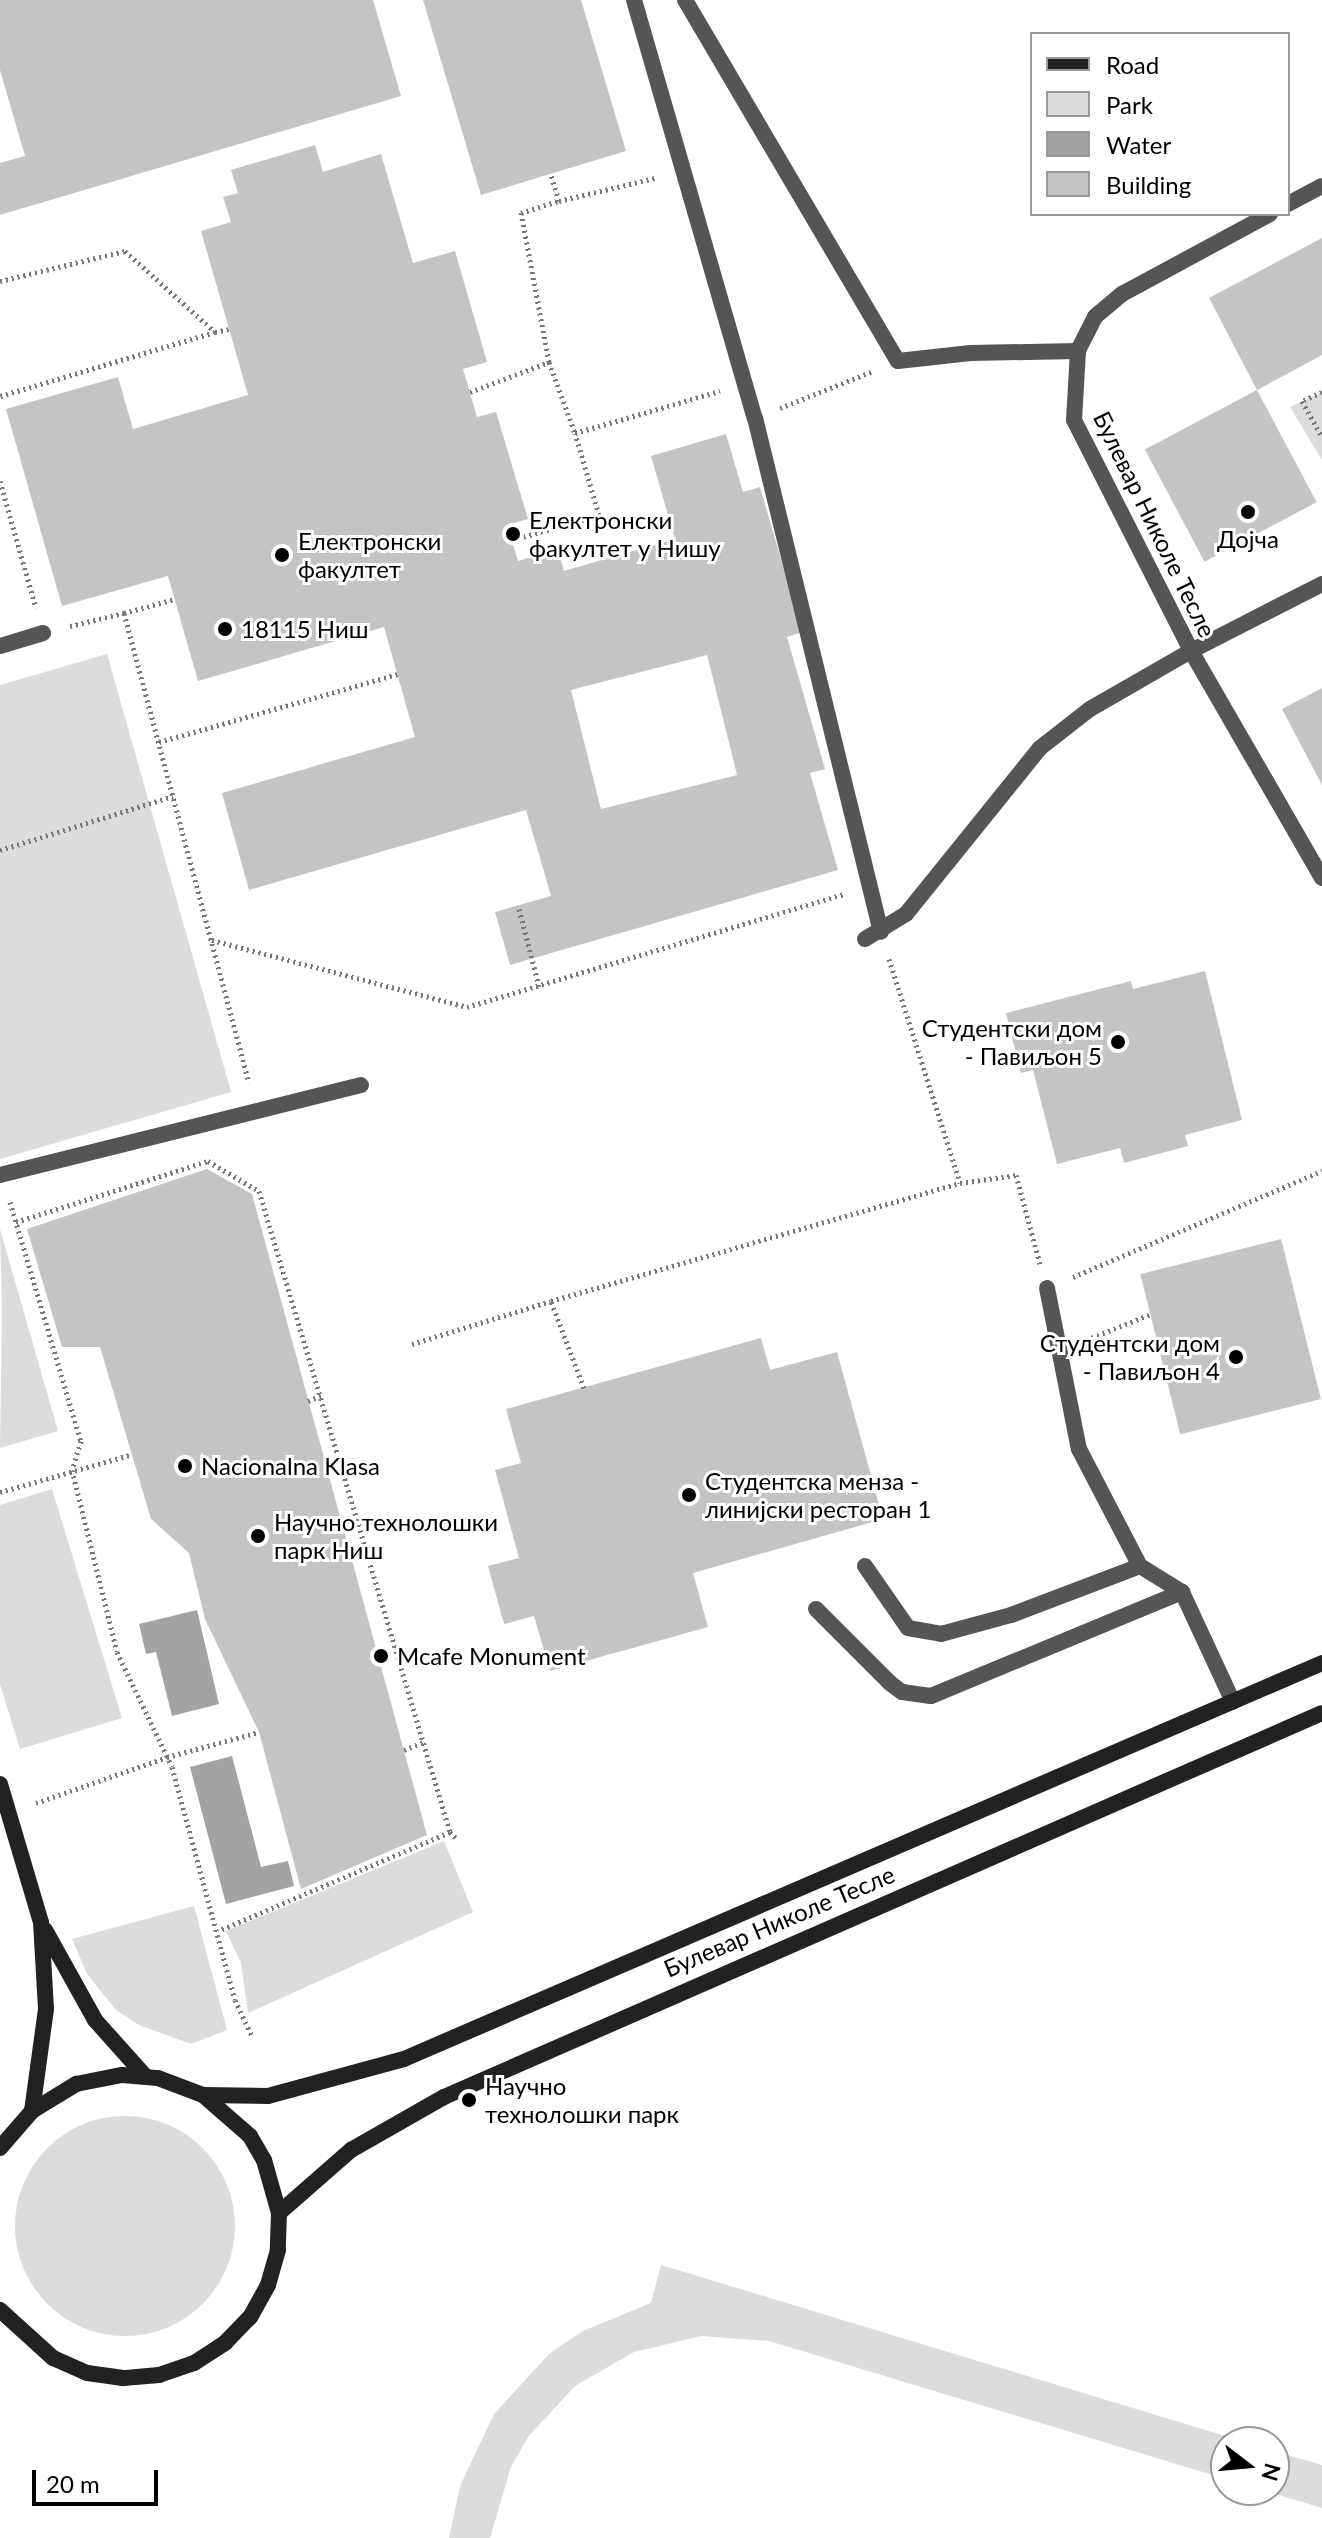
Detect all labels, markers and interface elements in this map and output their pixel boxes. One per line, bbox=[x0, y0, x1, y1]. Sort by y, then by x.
legend bbox=[1030, 32, 1290, 216]
text: Road bbox=[1106, 50, 1159, 79]
text: Park bbox=[1106, 90, 1153, 119]
text: Water bbox=[1106, 130, 1171, 159]
text: Building bbox=[1106, 170, 1191, 199]
street label: Булевар Николе Тесле bbox=[1088, 406, 1222, 642]
marker: Дојча bbox=[1239, 503, 1257, 521]
place label: Електронски факултет у Нишу bbox=[529, 506, 721, 562]
marker: Електронски факултет у Нишу bbox=[504, 525, 522, 543]
place label: Дојча bbox=[1217, 525, 1279, 553]
place label: Електронски факултет bbox=[298, 527, 441, 583]
marker: Електронски факултет bbox=[273, 546, 291, 564]
place label: 18115 Ниш bbox=[241, 615, 368, 643]
marker: 18115 Ниш bbox=[216, 620, 234, 638]
place label: Студентски дом - Павиљон 5 bbox=[922, 1014, 1102, 1070]
marker: Студентски дом - Павиљон 5 bbox=[1109, 1033, 1127, 1051]
place label: Студентски дом - Павиљон 4 bbox=[1040, 1329, 1220, 1385]
marker: Студентски дом - Павиљон 4 bbox=[1227, 1348, 1245, 1366]
place label: Nacionalna Klasa bbox=[201, 1452, 380, 1480]
marker: Nacionalna Klasa bbox=[176, 1457, 194, 1475]
place label: Студентска менза - линијски ресторан 1 bbox=[705, 1467, 932, 1523]
marker: Студентска менза - линијски ресторан 1 bbox=[680, 1486, 698, 1504]
place label: Научно технолошки парк Ниш bbox=[274, 1508, 498, 1564]
marker: Научно технолошки парк Ниш bbox=[249, 1527, 267, 1545]
place label: Mcafe Monument bbox=[397, 1642, 585, 1670]
marker: Mcafe Monument bbox=[372, 1647, 390, 1665]
street label: Булевар Николе Тесле bbox=[659, 1859, 899, 1983]
place label: Научно технолошки парк bbox=[485, 2072, 679, 2128]
marker: Научно технолошки парк bbox=[460, 2091, 478, 2109]
north arrow bbox=[1210, 2426, 1290, 2506]
scale bar bbox=[36, 2454, 162, 2504]
text: N bbox=[1256, 2460, 1287, 2484]
text: 20 m bbox=[46, 2469, 100, 2498]

